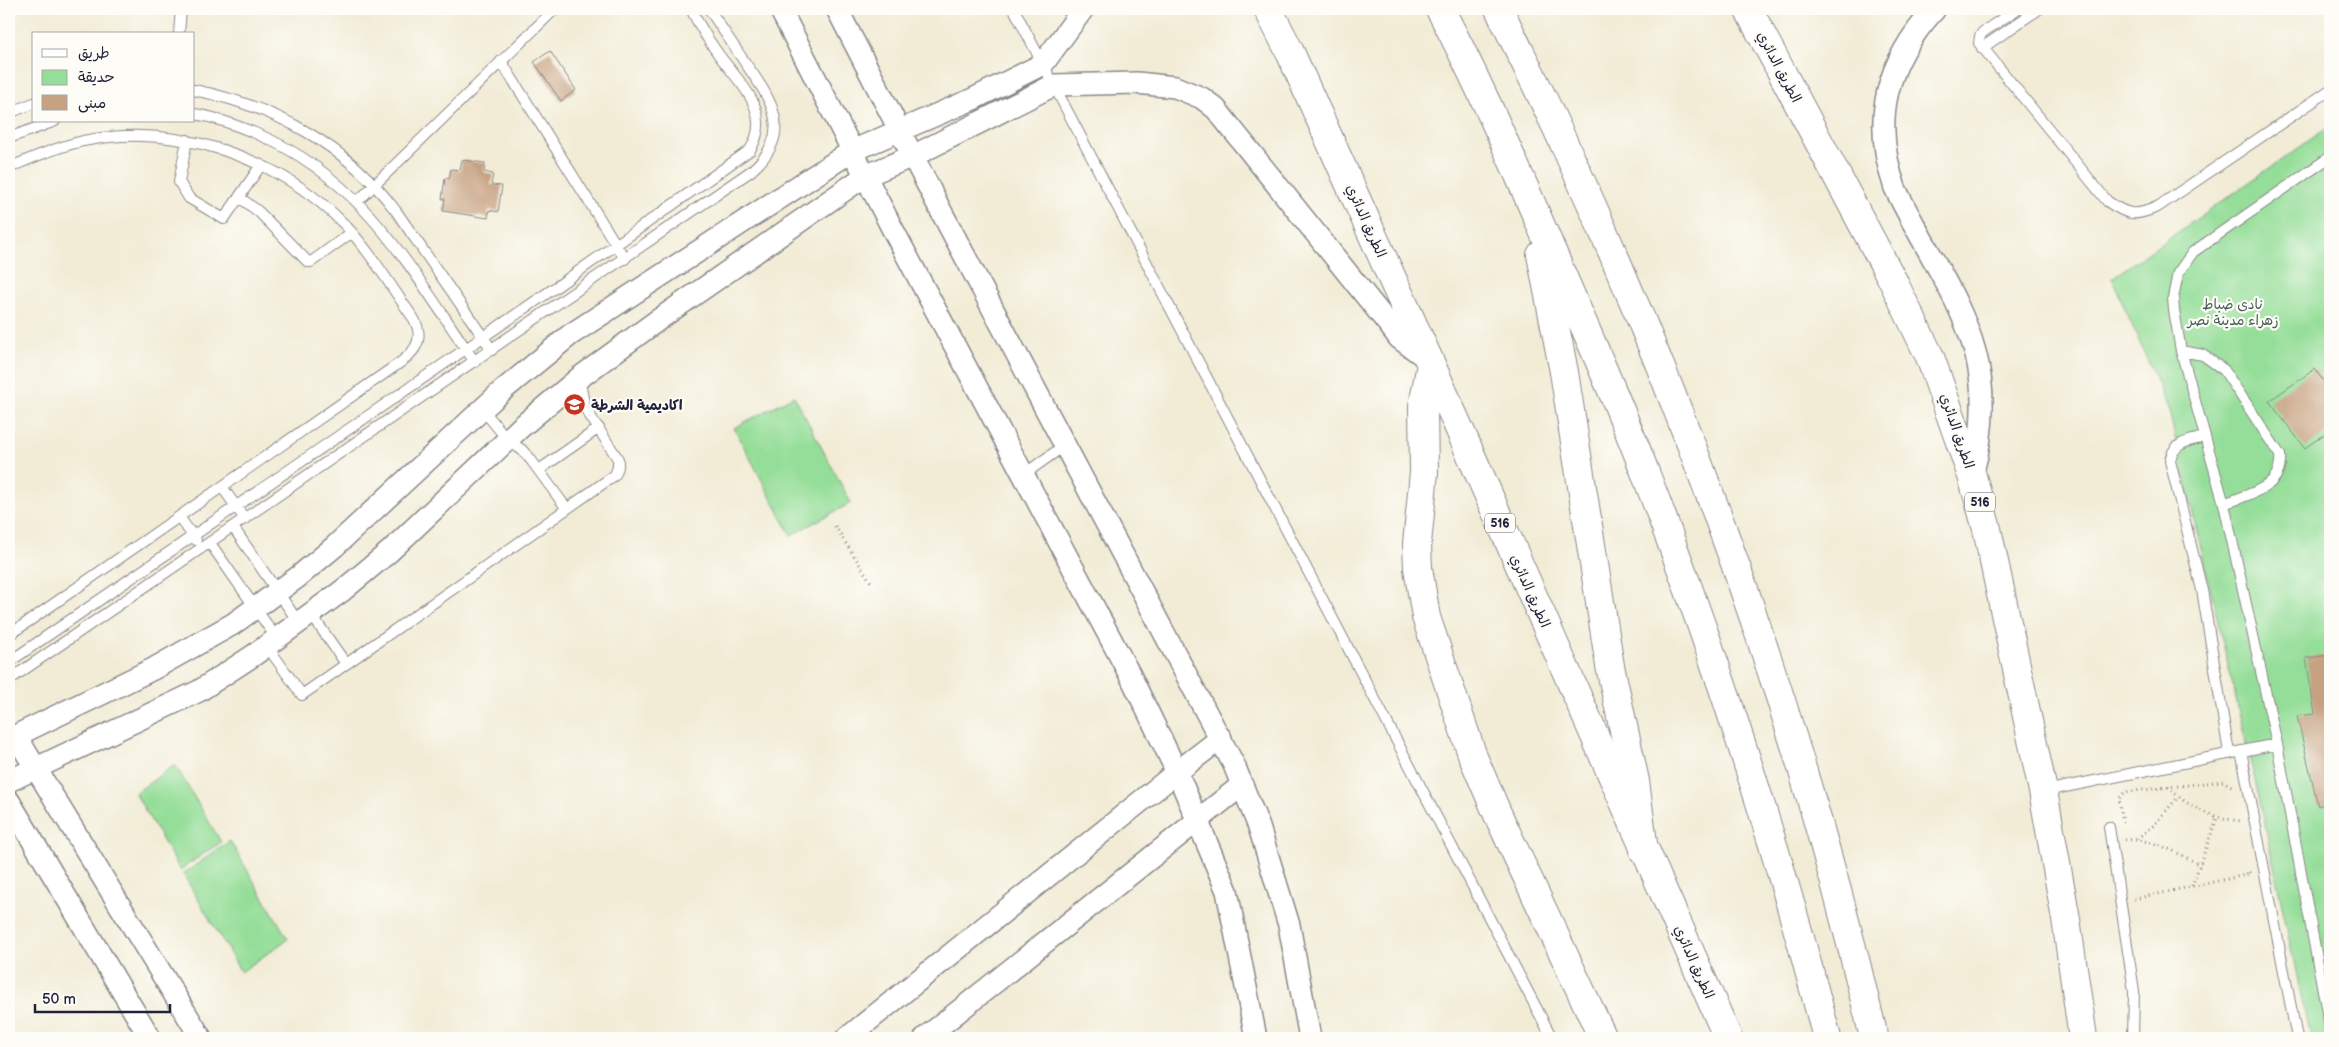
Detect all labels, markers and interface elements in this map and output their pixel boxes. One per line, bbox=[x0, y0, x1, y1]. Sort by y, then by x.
street label: الطريق الدائري bbox=[1751, 28, 1805, 106]
legend bbox=[32, 32, 195, 122]
text: طريق bbox=[78, 44, 110, 63]
text: حديقة bbox=[78, 68, 115, 87]
text: مبنى bbox=[78, 94, 106, 113]
street label: الطريق الدائري bbox=[1341, 182, 1390, 261]
park label: نادى ضباط زهراء مدينة نصر bbox=[2186, 296, 2279, 329]
street label: الطريق الدائري bbox=[1934, 391, 1978, 471]
school or university icon: اكاديمية الشرطة bbox=[563, 393, 587, 417]
place label: اكاديمية الشرطة bbox=[591, 397, 683, 414]
road number: 516 bbox=[1965, 492, 1995, 512]
road number: 516 bbox=[1485, 514, 1515, 532]
street label: الطريق الدائري bbox=[1505, 552, 1554, 631]
street label: الطريق الدائري bbox=[1669, 923, 1718, 1002]
scale bar bbox=[35, 982, 170, 1014]
text: 50 m bbox=[42, 990, 76, 1009]

